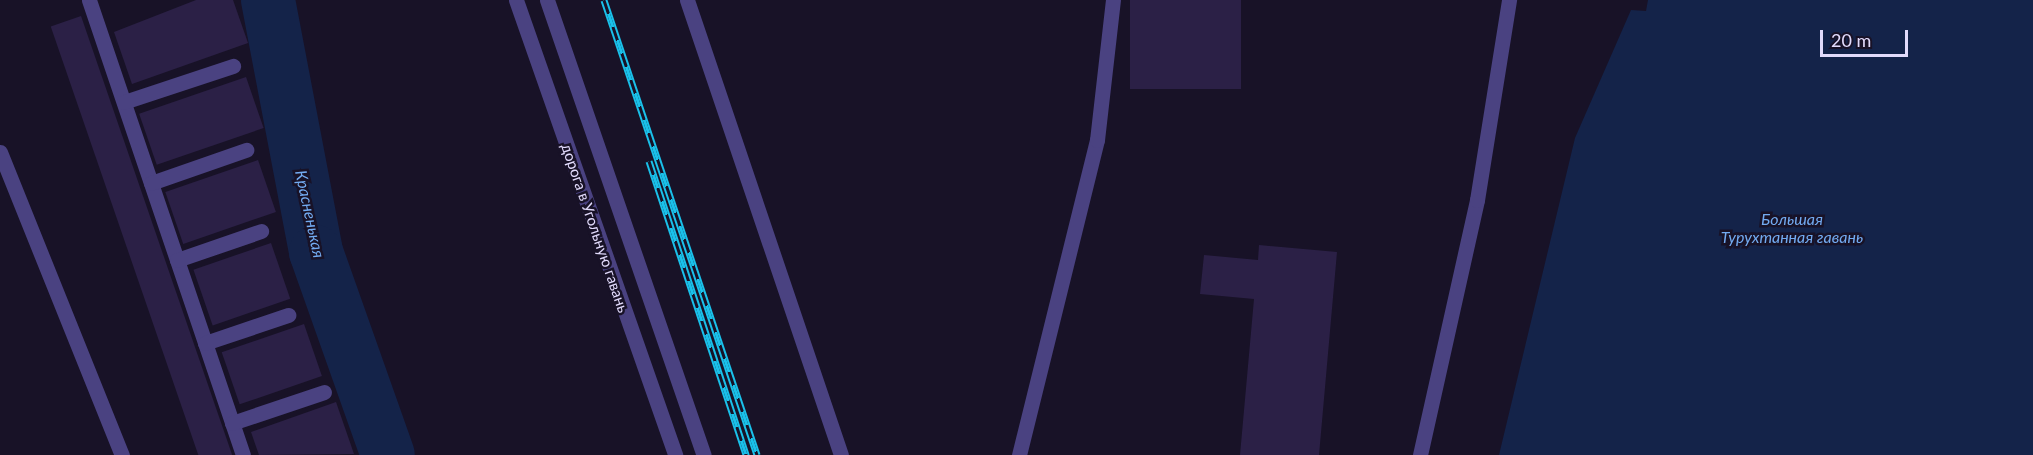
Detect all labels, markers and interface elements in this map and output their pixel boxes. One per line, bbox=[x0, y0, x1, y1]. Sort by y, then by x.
scale bar bbox=[1823, 18, 1912, 56]
text: 20 m bbox=[1831, 29, 1871, 51]
street label: дорога в Угольную гавань bbox=[558, 141, 632, 315]
water label: Красненькая bbox=[291, 168, 329, 260]
water label: Большая Турухтанная гавань bbox=[1721, 209, 1863, 247]

